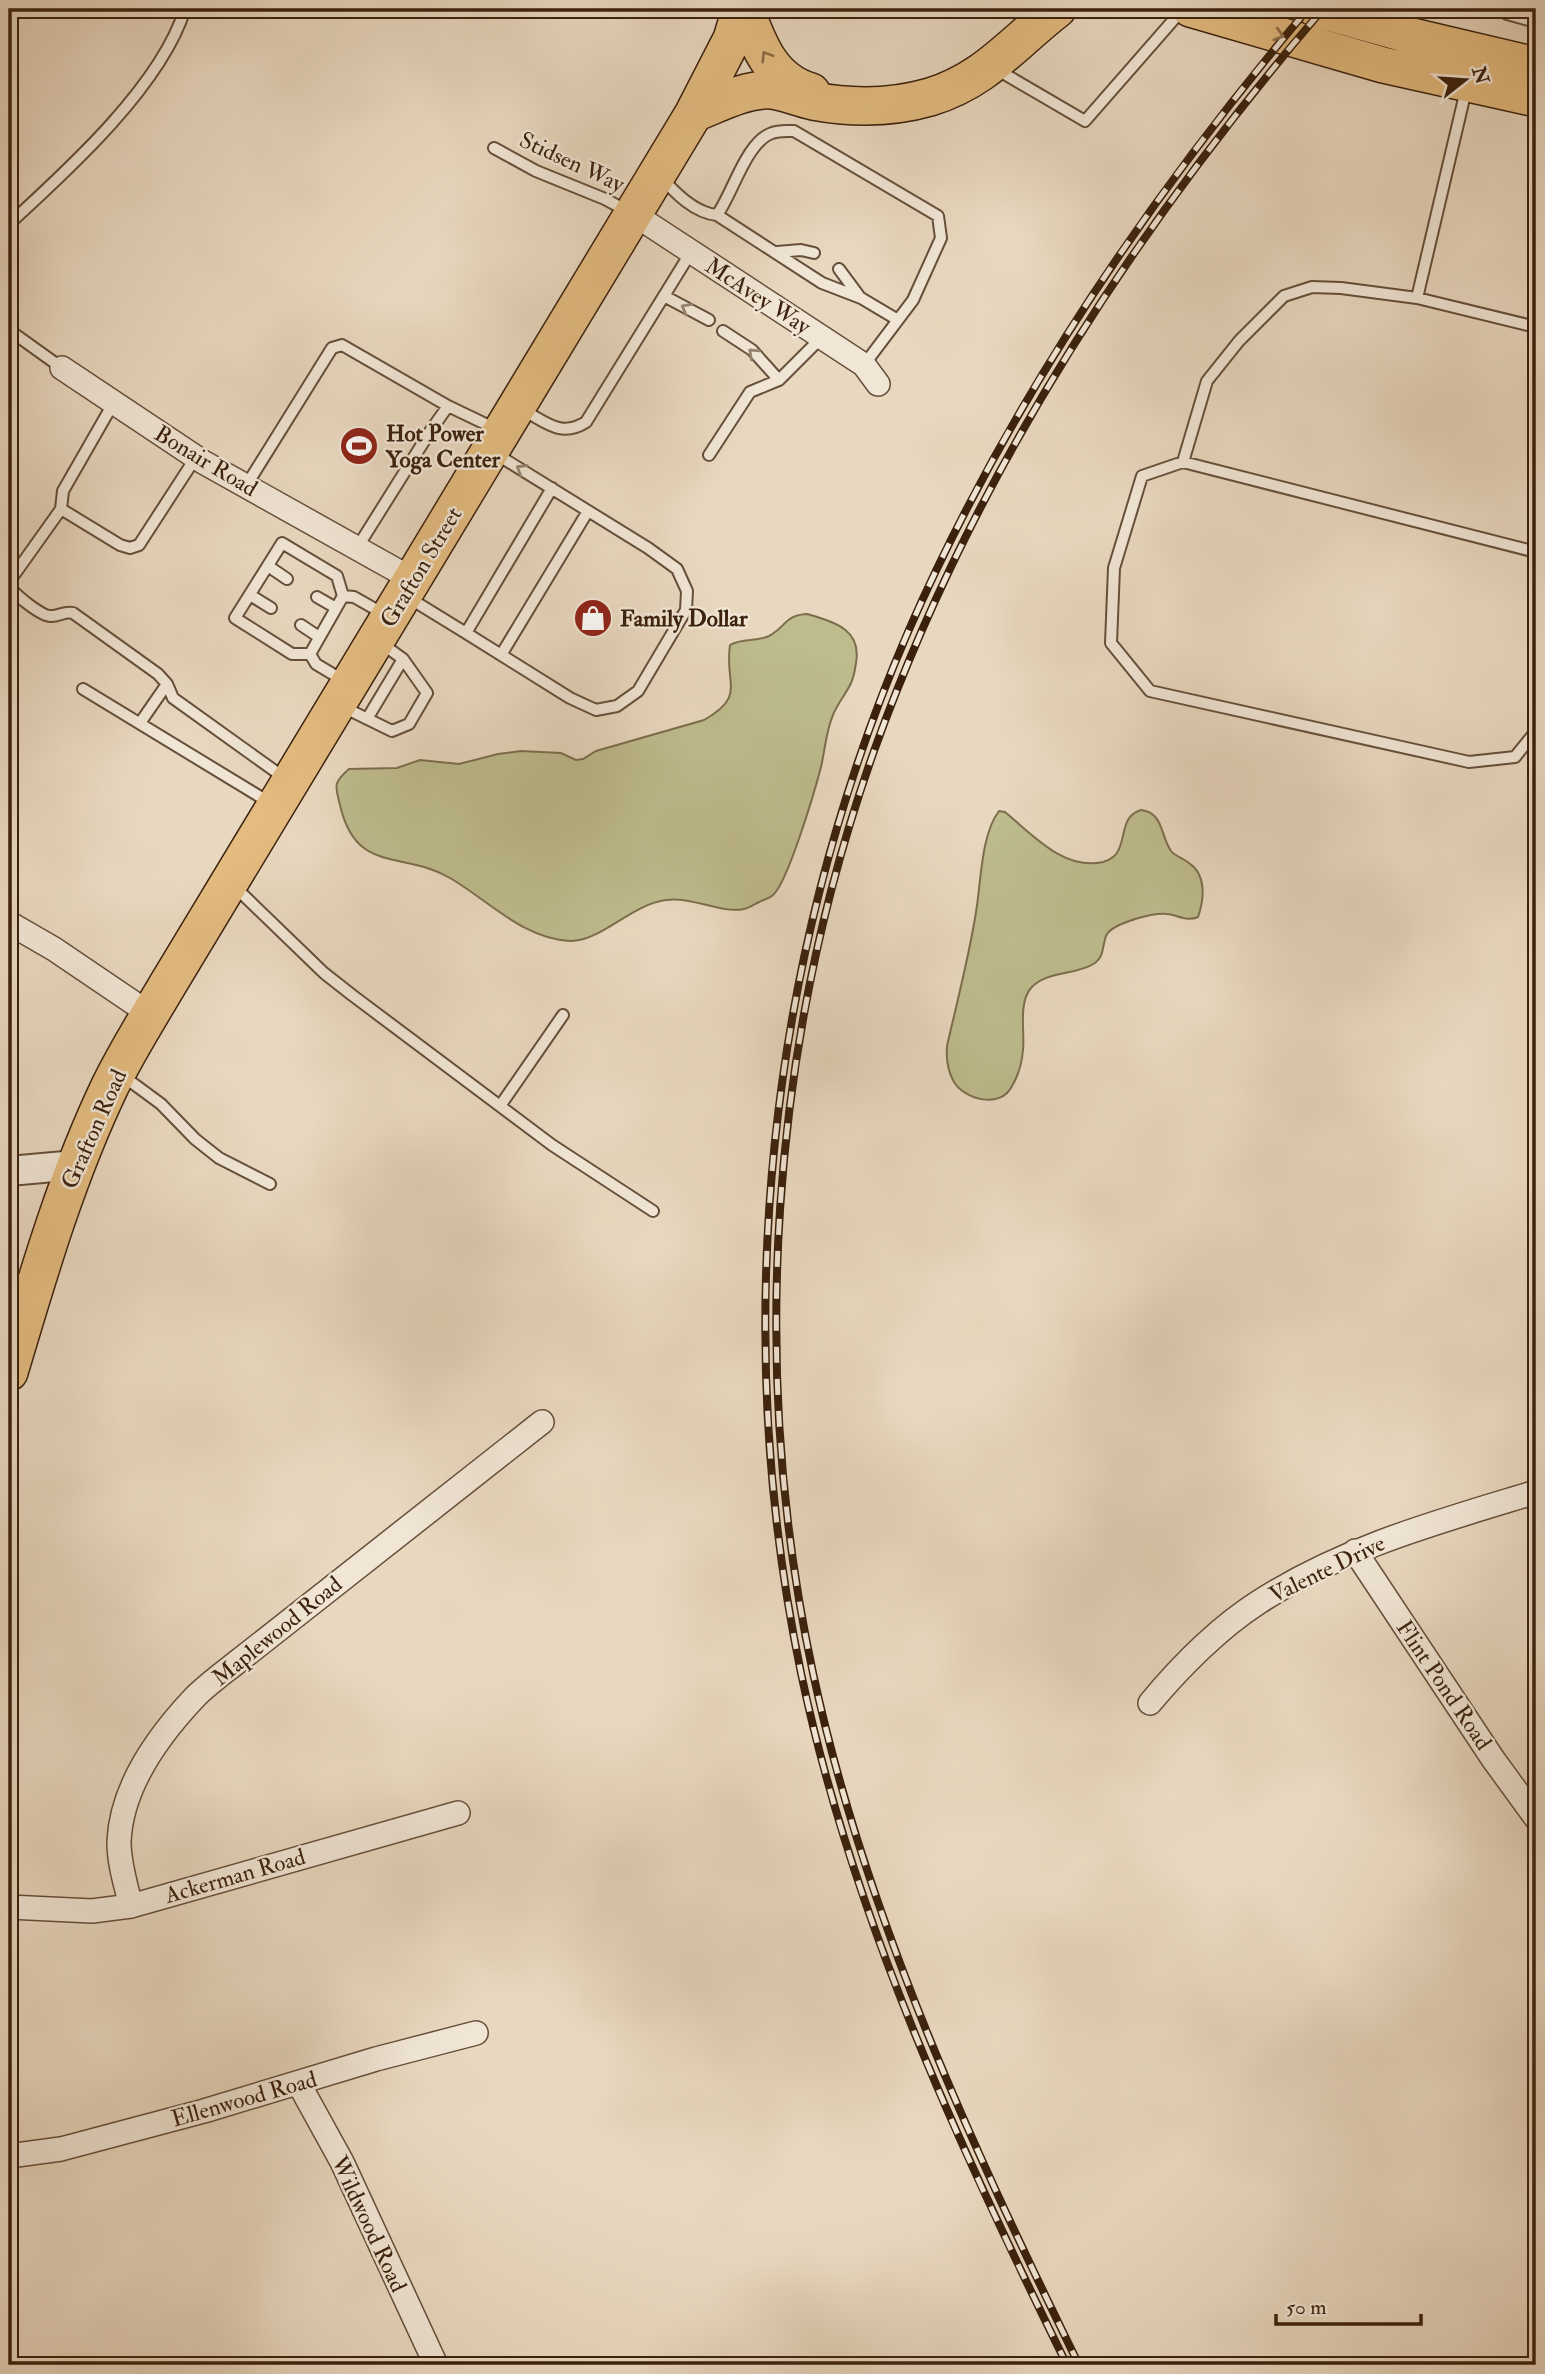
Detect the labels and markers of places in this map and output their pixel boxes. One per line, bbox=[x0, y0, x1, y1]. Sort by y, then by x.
place label: Hot Power Yoga Center bbox=[385, 419, 501, 475]
sports icon: Hot Power Yoga Center bbox=[338, 425, 380, 467]
shop icon: Family Dollar bbox=[572, 597, 614, 639]
place label: Family Dollar bbox=[620, 604, 748, 634]

